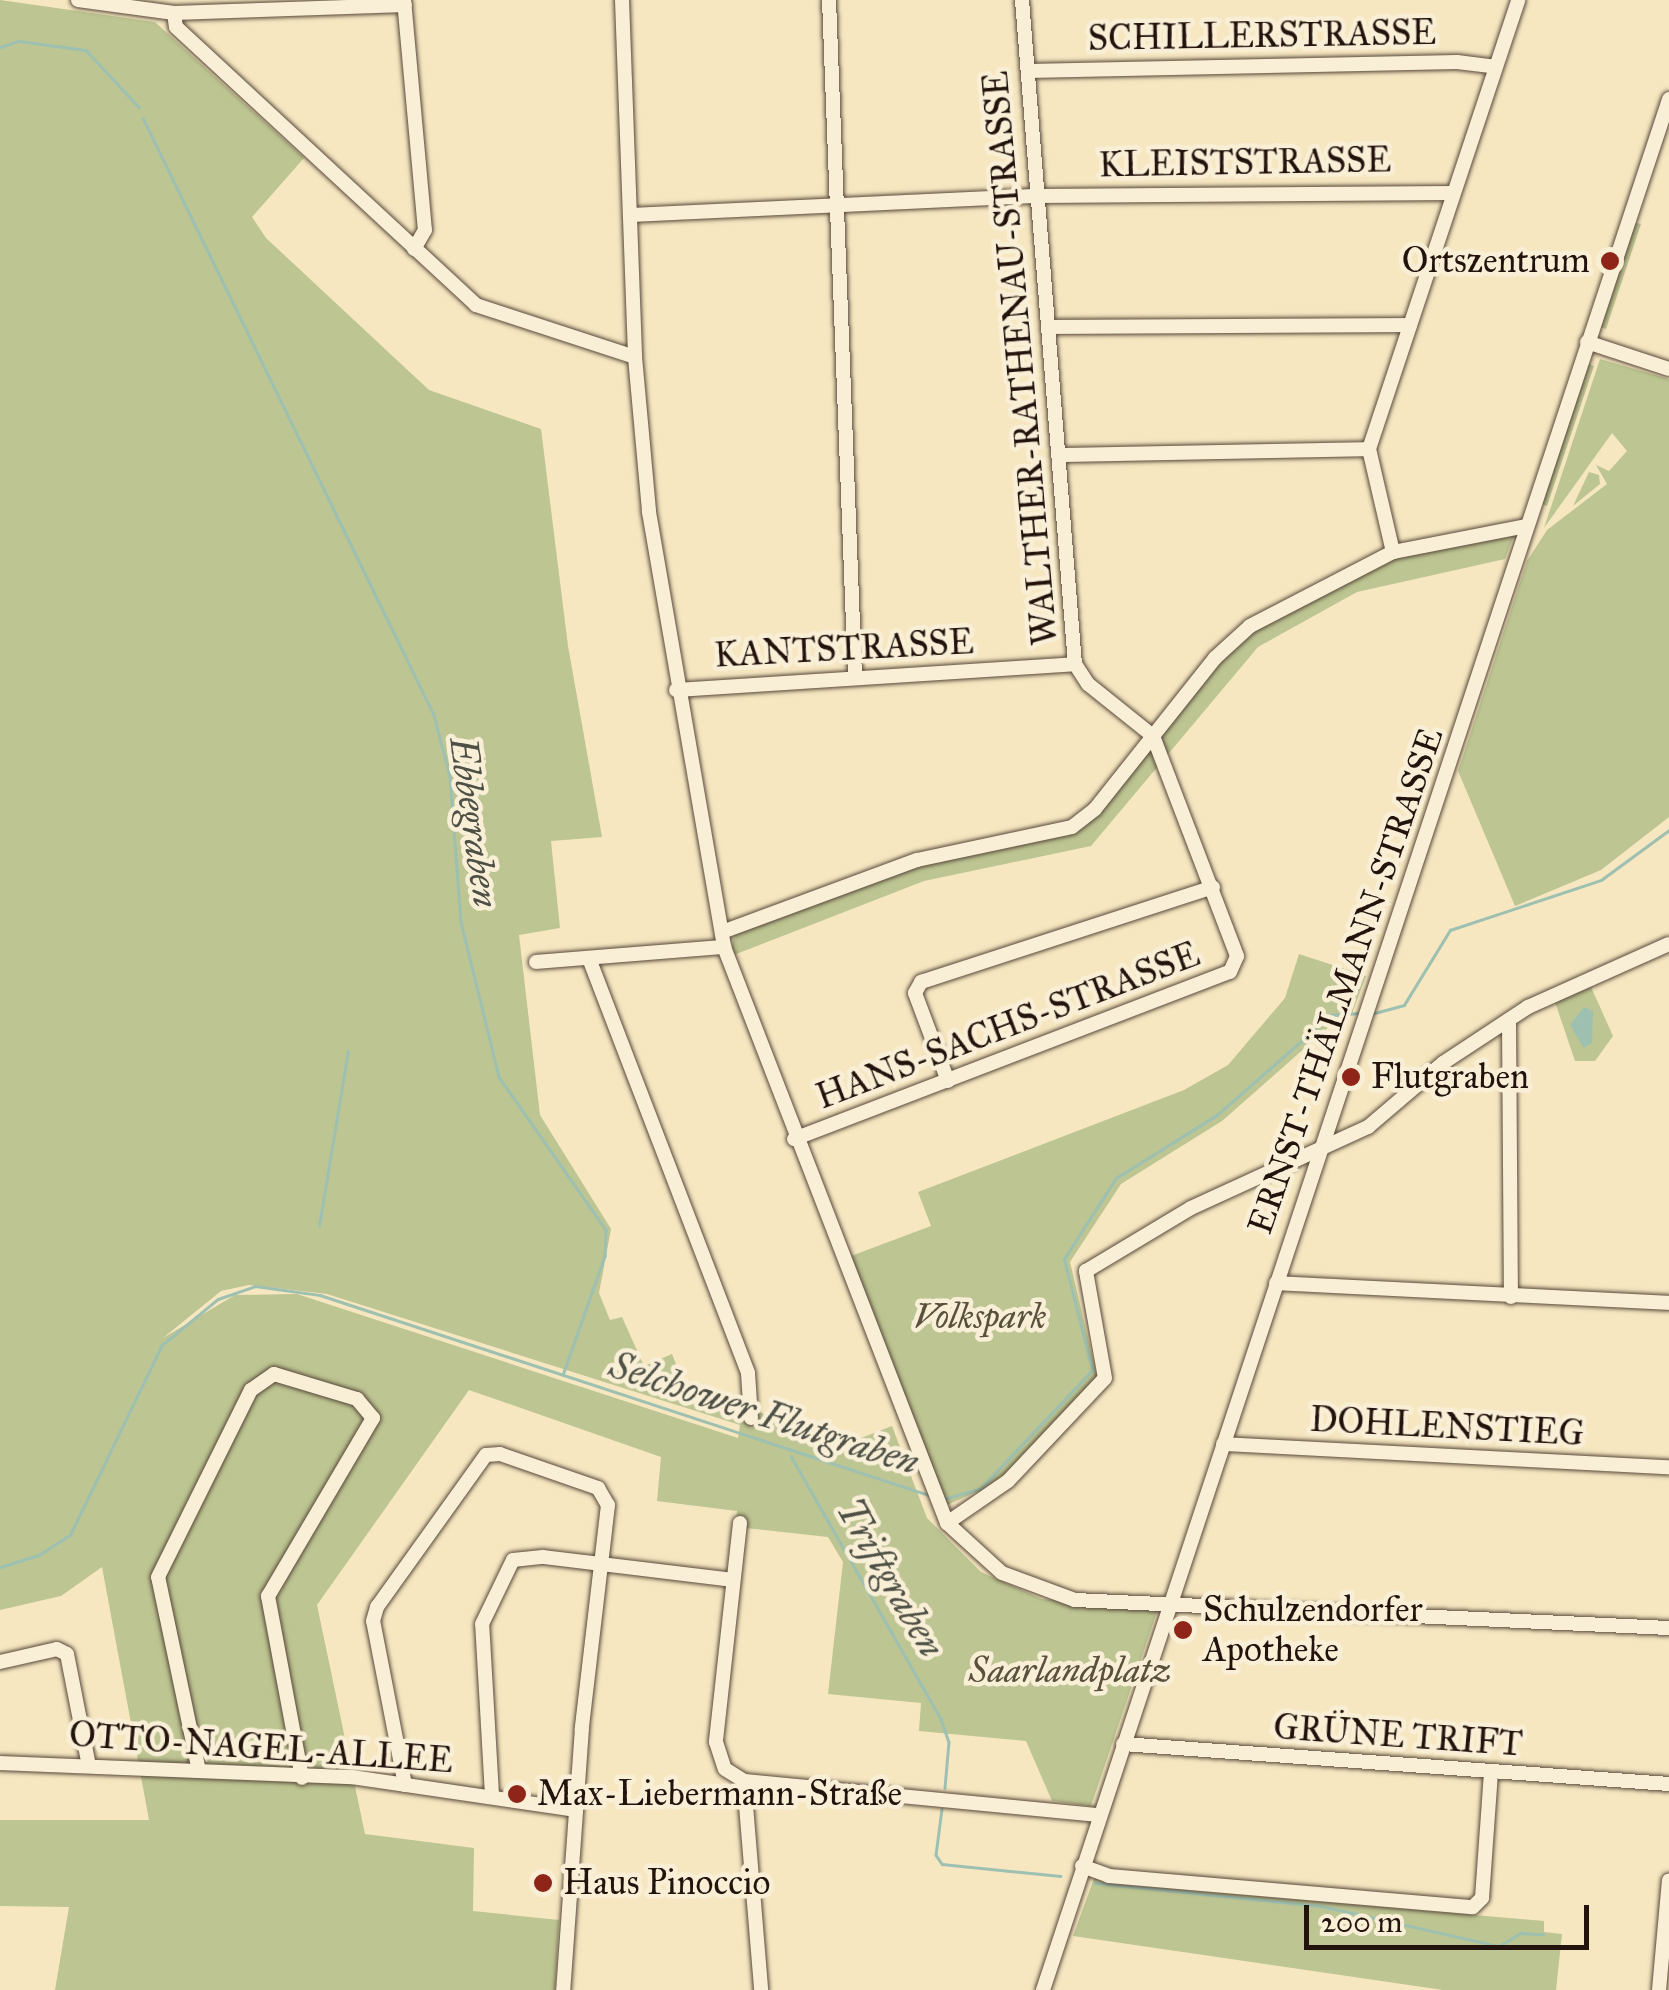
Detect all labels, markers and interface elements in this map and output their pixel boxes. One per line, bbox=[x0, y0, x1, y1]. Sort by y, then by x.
street label: SCHILLERSTRASSE bbox=[1087, 12, 1437, 60]
street label: WALTHER-RATHENAU-STRASSE bbox=[975, 69, 1067, 647]
street label: KLEISTSTRASSE bbox=[1098, 139, 1392, 187]
place label: Ortszentrum bbox=[1402, 240, 1590, 282]
marker: Ortszentrum bbox=[1599, 250, 1621, 272]
street label: KANTSTRASSE bbox=[713, 621, 975, 677]
street label: ERNST-THÄLMANN-STRASSE bbox=[1239, 722, 1453, 1240]
water label: Ebbegraben bbox=[439, 734, 509, 910]
street label: HANS-SACHS-STRASSE bbox=[810, 933, 1206, 1119]
place label: Flutgraben bbox=[1371, 1056, 1529, 1098]
marker: Flutgraben bbox=[1340, 1066, 1362, 1088]
park label: Volkspark bbox=[914, 1296, 1046, 1338]
water label: Selchower Flutgraben bbox=[604, 1342, 924, 1486]
street label: DOHLENSTIEG bbox=[1309, 1399, 1585, 1455]
water label: Triftgraben bbox=[826, 1490, 954, 1666]
place label: Schulzendorfer Apotheke bbox=[1203, 1589, 1423, 1671]
marker: Schulzendorfer Apotheke bbox=[1172, 1619, 1194, 1641]
park label: Saarlandplatz bbox=[969, 1650, 1171, 1692]
street label: GRÜNE TRIFT bbox=[1272, 1706, 1524, 1766]
street label: OTTO-NAGEL-ALLEE bbox=[68, 1714, 454, 1782]
place label: Max-Liebermann-Straße bbox=[537, 1773, 902, 1815]
marker: Max-Liebermann-Straße bbox=[506, 1783, 528, 1805]
place label: Haus Pinoccio bbox=[563, 1862, 770, 1904]
marker: Haus Pinoccio bbox=[532, 1872, 554, 1894]
scale bar bbox=[1309, 1885, 1594, 1947]
text: 200 m bbox=[1321, 1904, 1402, 1940]

